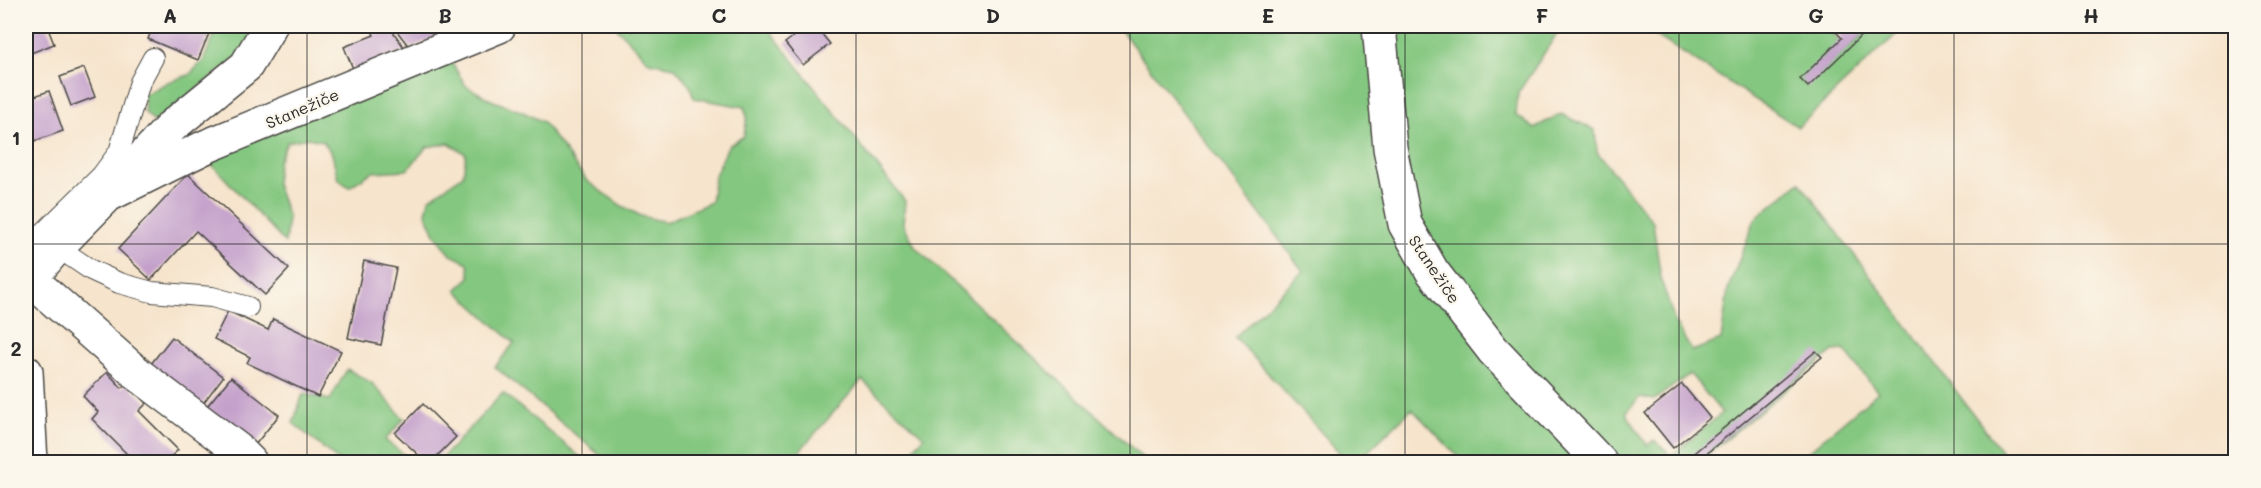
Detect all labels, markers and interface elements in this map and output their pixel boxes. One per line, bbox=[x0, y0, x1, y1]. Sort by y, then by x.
text: A bbox=[163, 2, 177, 28]
text: B bbox=[438, 2, 452, 28]
text: C bbox=[712, 2, 727, 28]
text: D bbox=[986, 2, 1000, 28]
text: E bbox=[1262, 2, 1274, 28]
text: F bbox=[1536, 2, 1549, 28]
text: G bbox=[1808, 2, 1824, 28]
text: H bbox=[2083, 2, 2099, 28]
street label: Stanežiče bbox=[262, 83, 342, 133]
text: 1 bbox=[12, 124, 20, 150]
street label: Stanežiče bbox=[1405, 231, 1465, 307]
text: 2 bbox=[10, 335, 22, 361]

